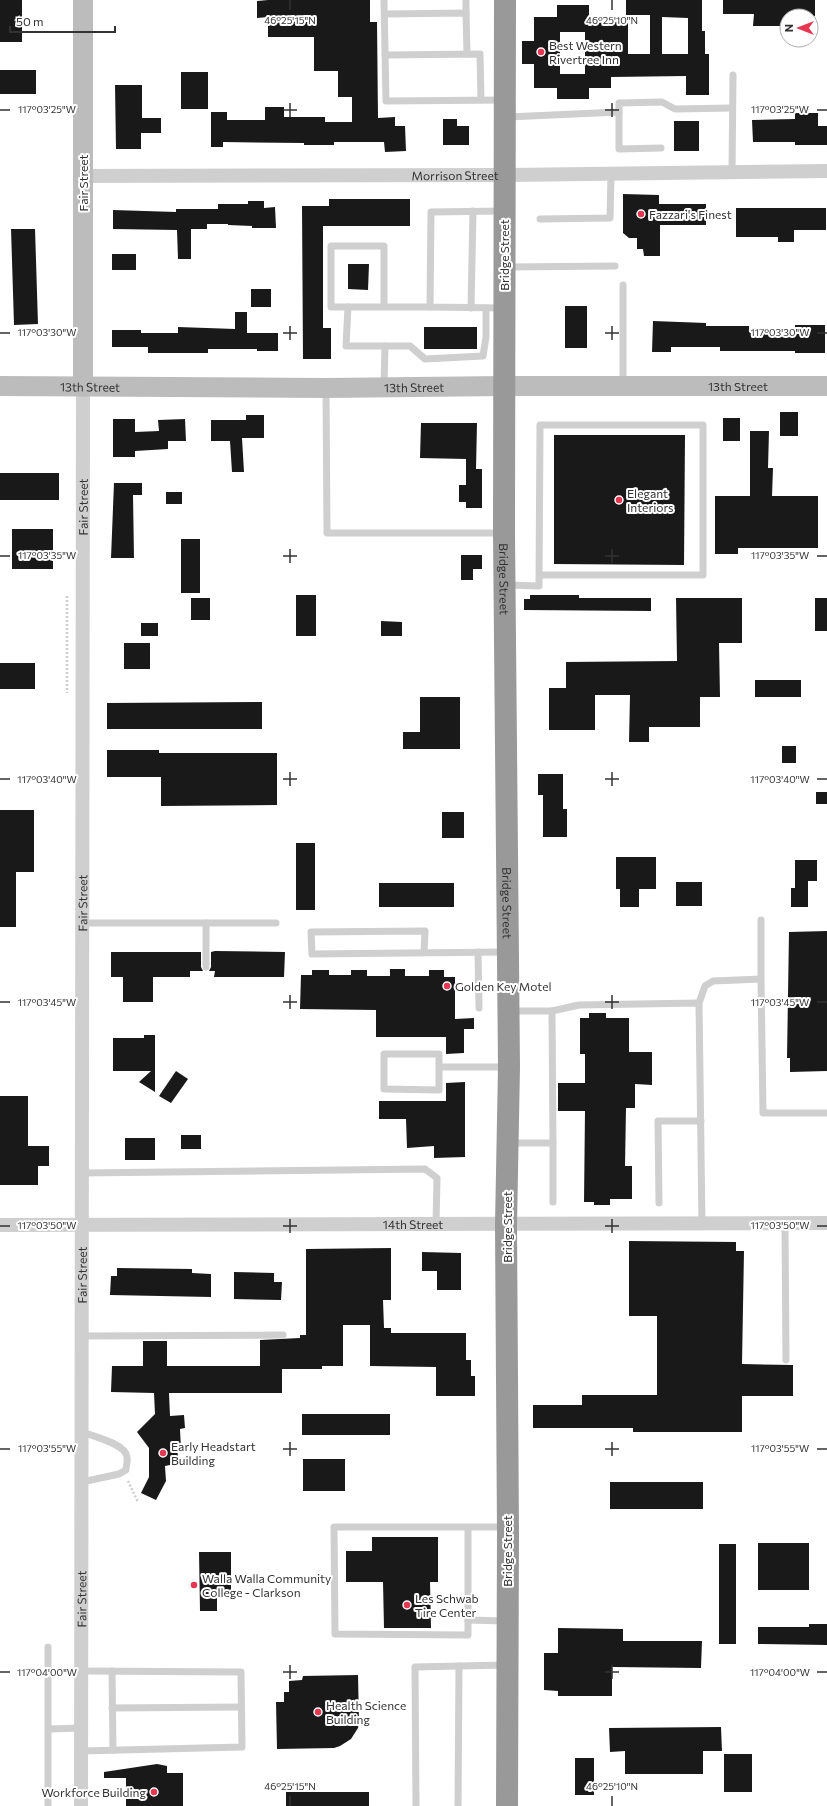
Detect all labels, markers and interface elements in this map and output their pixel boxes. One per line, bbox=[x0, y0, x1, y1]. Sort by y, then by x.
scale bar bbox=[10, 8, 115, 34]
north arrow bbox=[779, 8, 819, 48]
text: 50 m bbox=[16, 14, 44, 28]
text: 46°25'15"N bbox=[264, 14, 316, 26]
text: 46°25'10"N bbox=[586, 14, 638, 26]
text: N bbox=[782, 24, 795, 32]
place label: Best Western Rivertree Inn bbox=[549, 38, 622, 66]
marker: Best Western Rivertree Inn bbox=[536, 47, 546, 57]
text: 117°03'25"W bbox=[18, 103, 76, 115]
text: 117°03'25"W bbox=[751, 103, 809, 115]
street label: Fair Street bbox=[76, 154, 90, 212]
street label: Morrison Street bbox=[411, 168, 499, 182]
place label: Fazzari's Finest bbox=[649, 207, 732, 221]
marker: Fazzari's Finest bbox=[636, 209, 646, 219]
street label: Bridge Street bbox=[497, 219, 511, 291]
text: 117°03'30"W bbox=[18, 326, 76, 338]
text: 117°03'30"W bbox=[751, 326, 809, 338]
street label: 13th Street bbox=[60, 379, 120, 394]
street label: 13th Street bbox=[708, 379, 768, 393]
street label: 13th Street bbox=[384, 380, 444, 394]
street label: Fair Street bbox=[76, 478, 90, 536]
place label: Elegant Interiors bbox=[627, 486, 674, 514]
marker: Elegant Interiors bbox=[614, 495, 624, 505]
street label: Bridge Street bbox=[497, 543, 512, 615]
text: 117°03'35"W bbox=[18, 549, 76, 561]
text: 117°03'35"W bbox=[751, 549, 809, 561]
text: 117°03'40"W bbox=[17, 773, 77, 785]
text: 117°03'40"W bbox=[750, 773, 810, 785]
street label: Bridge Street bbox=[500, 867, 515, 939]
street label: Fair Street bbox=[75, 874, 89, 932]
place label: Golden Key Motel bbox=[455, 979, 552, 993]
marker: Golden Key Motel bbox=[442, 981, 452, 991]
text: 117°03'45"W bbox=[18, 996, 76, 1008]
text: 117°03'45"W bbox=[751, 996, 809, 1008]
street label: Bridge Street bbox=[500, 1191, 514, 1263]
street label: 14th Street bbox=[383, 1217, 443, 1231]
text: 117°03'50"W bbox=[17, 1219, 77, 1231]
text: 117°03'50"W bbox=[750, 1219, 810, 1231]
street label: Fair Street bbox=[75, 1246, 89, 1304]
place label: Early Headstart Building bbox=[171, 1439, 256, 1467]
text: 117°03'55"W bbox=[18, 1442, 76, 1454]
text: 117°03'55"W bbox=[751, 1442, 809, 1454]
marker: Early Headstart Building bbox=[158, 1448, 168, 1458]
street label: Bridge Street bbox=[500, 1515, 514, 1587]
street label: Fair Street bbox=[74, 1570, 88, 1628]
place label: Walla Walla Community College - Clarkson bbox=[202, 1571, 331, 1599]
marker: Walla Walla Community College - Clarkson bbox=[189, 1580, 199, 1590]
place label: Les Schwab Tire Center bbox=[415, 1591, 479, 1619]
marker: Les Schwab Tire Center bbox=[402, 1600, 412, 1610]
text: 117°04'00"W bbox=[17, 1666, 77, 1678]
text: 117°04'00"W bbox=[750, 1666, 810, 1678]
place label: Health Science Building bbox=[326, 1698, 406, 1726]
marker: Health Science Building bbox=[313, 1707, 323, 1717]
text: 46°25'15"N bbox=[264, 1780, 316, 1792]
text: 46°25'10"N bbox=[586, 1780, 638, 1792]
place label: Workforce Building bbox=[41, 1785, 146, 1799]
marker: Workforce Building bbox=[149, 1787, 159, 1797]

